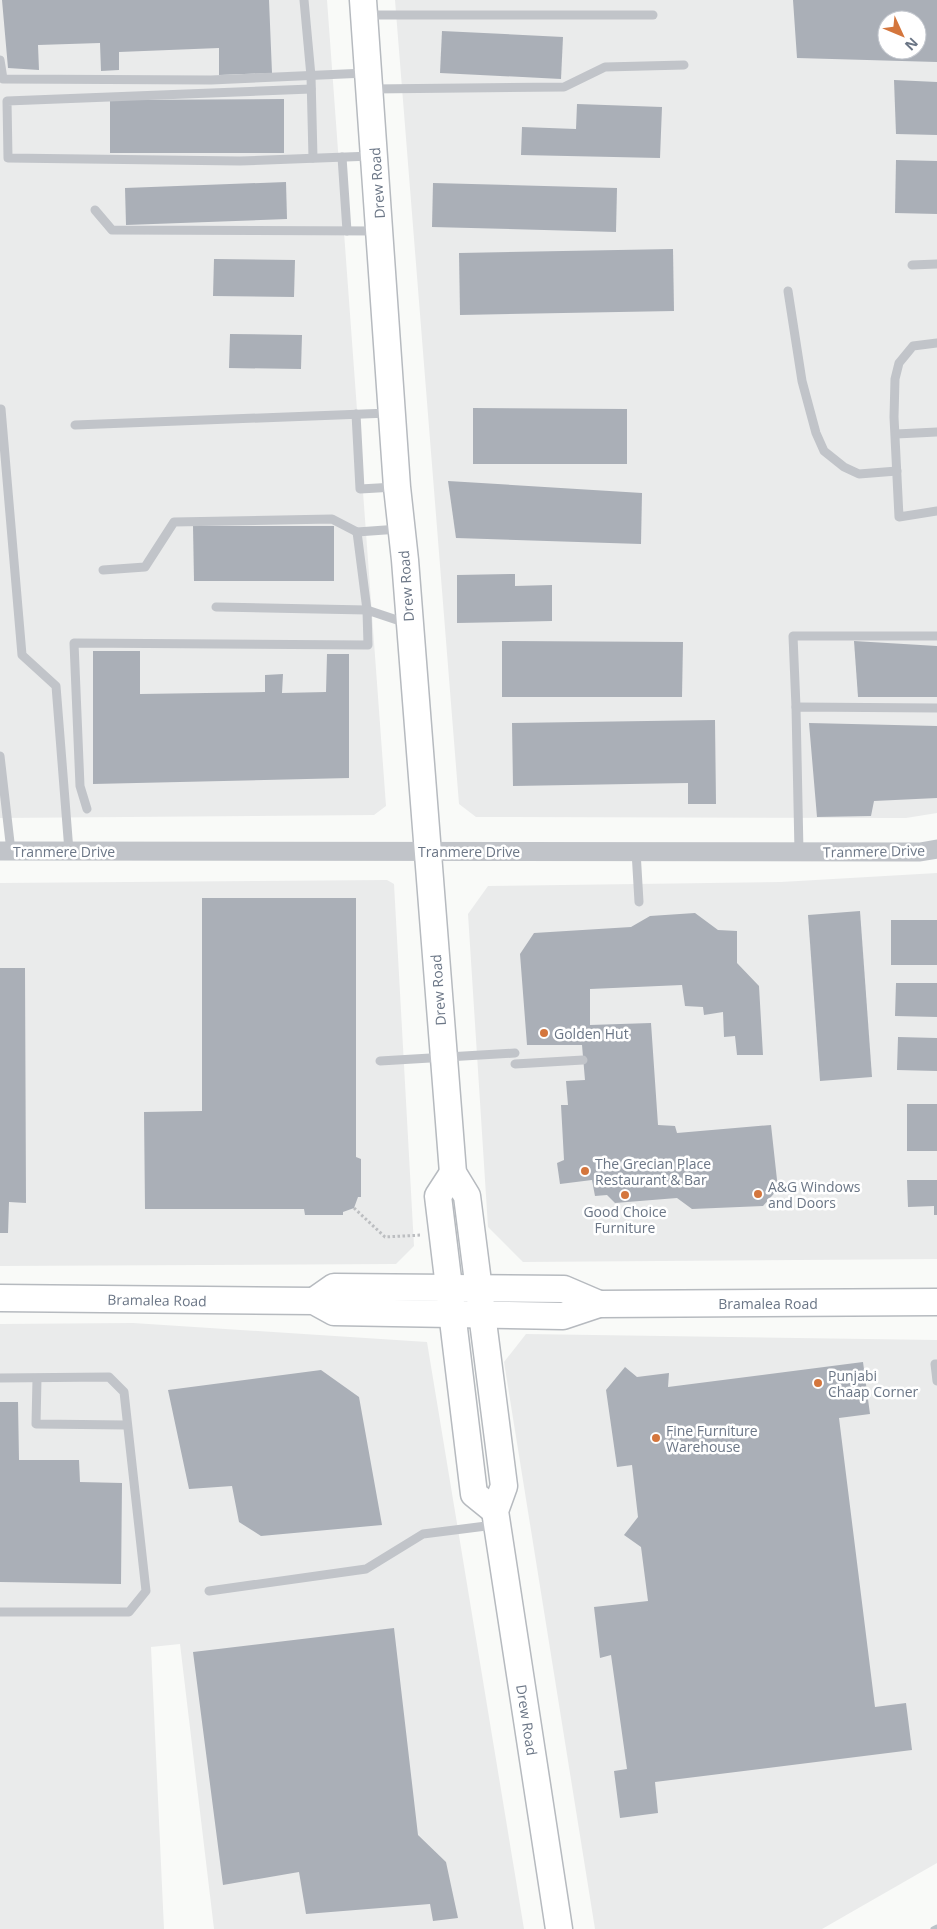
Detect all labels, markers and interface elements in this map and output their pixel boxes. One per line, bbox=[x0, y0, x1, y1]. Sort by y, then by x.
north arrow bbox=[877, 10, 927, 60]
text: N bbox=[901, 34, 923, 55]
street label: Drew Road bbox=[365, 147, 389, 219]
street label: Drew Road bbox=[394, 550, 418, 622]
street label: Tranmere Drive bbox=[823, 841, 925, 861]
street label: Tranmere Drive bbox=[13, 842, 115, 861]
street label: Tranmere Drive bbox=[418, 842, 520, 861]
street label: Drew Road bbox=[426, 954, 450, 1026]
place label: Golden Hut bbox=[554, 1024, 629, 1043]
marker: Golden Hut bbox=[538, 1027, 550, 1039]
place label: The Grecian Place Restaurant & Bar bbox=[595, 1154, 711, 1189]
marker: The Grecian Place Restaurant & Bar bbox=[579, 1165, 591, 1177]
place label: A&G Windows and Doors bbox=[768, 1177, 861, 1212]
marker: A&G Windows and Doors bbox=[752, 1188, 764, 1200]
marker: Good Choice Furniture bbox=[619, 1189, 631, 1201]
place label: Good Choice Furniture bbox=[583, 1202, 667, 1237]
street label: Bramalea Road bbox=[107, 1290, 207, 1310]
street label: Bramalea Road bbox=[718, 1294, 818, 1313]
place label: Punjabi Chaap Corner bbox=[828, 1366, 919, 1401]
marker: Punjabi Chaap Corner bbox=[812, 1377, 824, 1389]
place label: Fine Furniture Warehouse bbox=[666, 1421, 758, 1456]
marker: Fine Furniture Warehouse bbox=[650, 1432, 662, 1444]
street label: Drew Road bbox=[512, 1683, 542, 1757]

